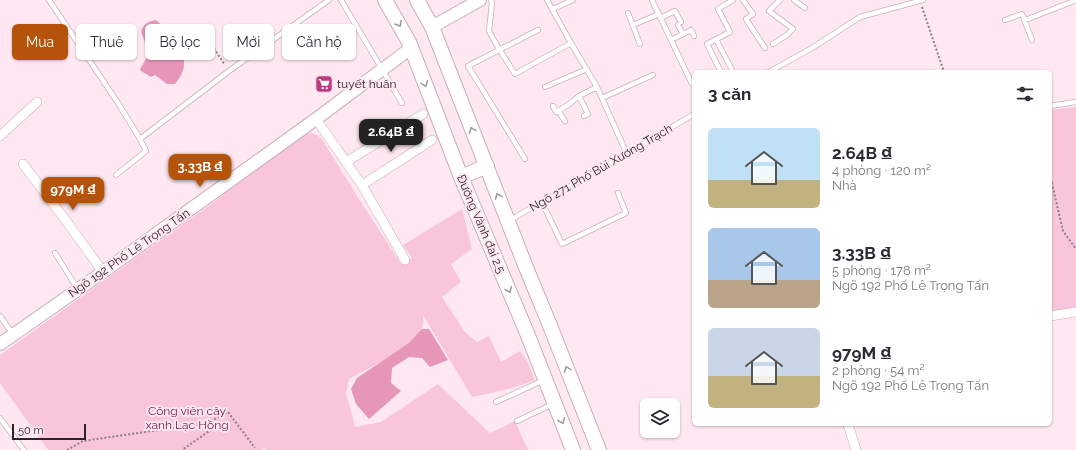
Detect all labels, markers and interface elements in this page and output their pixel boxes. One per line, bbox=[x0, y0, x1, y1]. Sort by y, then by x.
one-way arrow bbox=[394, 20, 401, 27]
chip: Mua bbox=[12, 24, 68, 60]
chip: Thuê bbox=[76, 24, 137, 60]
chip: Bộ lọc bbox=[145, 24, 215, 60]
chip: Mới bbox=[223, 24, 274, 60]
chip: Căn hộ bbox=[282, 24, 356, 60]
supermarket icon: tuyết huân bbox=[314, 74, 334, 94]
place label: tuyết huân bbox=[337, 77, 396, 91]
one-way arrow bbox=[421, 81, 429, 88]
icon: filters bbox=[1014, 83, 1036, 105]
text: 3 căn bbox=[708, 84, 751, 104]
pin: 2.64B ₫ bbox=[354, 119, 428, 153]
street label: Ngõ 271 Phố Bùi Xương Trạch bbox=[527, 121, 675, 215]
text: 2.64B ₫ bbox=[368, 124, 414, 139]
one-way arrow bbox=[469, 126, 477, 133]
text: 2.64B ₫ bbox=[832, 143, 892, 163]
icon: home bbox=[740, 144, 788, 192]
pin: 3.33B ₫ bbox=[163, 154, 237, 188]
text: 3.33B ₫ bbox=[177, 159, 223, 174]
text: 4 phòng · 120 m² bbox=[832, 163, 931, 178]
street label: Đường Vành đai 2.5 bbox=[454, 173, 508, 276]
pin: 979M ₫ bbox=[40, 177, 106, 211]
text: Nhà bbox=[832, 178, 857, 193]
text: 979M ₫ bbox=[50, 182, 96, 197]
one-way arrow bbox=[495, 192, 503, 199]
street label: Ngõ 192 Phố Lê Trọng Tấn bbox=[66, 206, 192, 300]
text: 3.33B ₫ bbox=[832, 243, 891, 263]
icon: home bbox=[740, 244, 788, 292]
text: 5 phòng · 178 m² bbox=[832, 263, 931, 278]
text: Ngõ 192 Phố Lê Trọng Tấn bbox=[832, 278, 989, 293]
one-way arrow bbox=[504, 287, 512, 294]
text: 979M ₫ bbox=[832, 343, 891, 363]
icon: home bbox=[740, 344, 788, 392]
text: 2 phòng · 54 m² bbox=[832, 363, 925, 378]
one-way arrow bbox=[564, 365, 572, 372]
text: Ngõ 192 Phố Lê Trọng Tấn bbox=[832, 378, 989, 393]
map controls bbox=[640, 398, 680, 438]
button: layers bbox=[640, 398, 680, 438]
park label: Công viên cây xanh Lạc Hồng bbox=[145, 404, 229, 432]
one-way arrow bbox=[557, 417, 565, 425]
scale bar bbox=[12, 422, 86, 441]
text: 50 m bbox=[18, 424, 44, 437]

